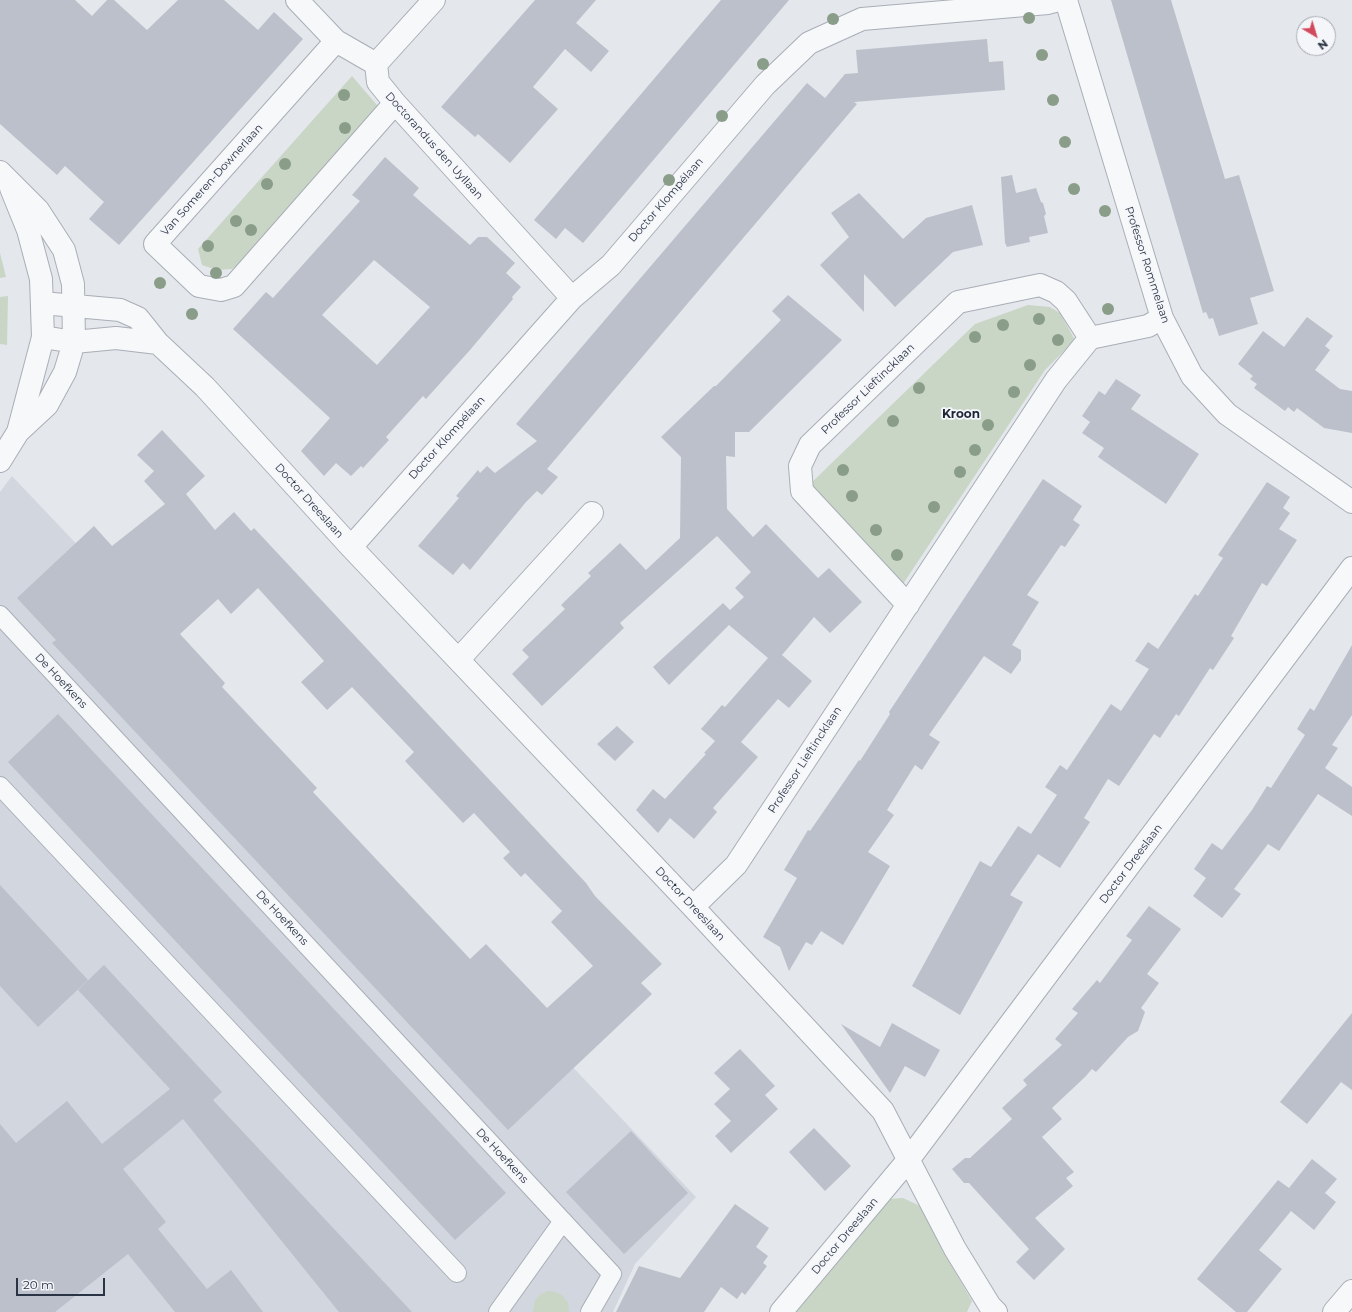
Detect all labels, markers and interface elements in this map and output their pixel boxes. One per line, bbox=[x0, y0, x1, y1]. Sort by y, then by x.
north arrow bbox=[1296, 16, 1336, 56]
text: N bbox=[1315, 36, 1331, 53]
street label: Doctorandus den Uyllaan bbox=[382, 90, 486, 202]
street label: Van Someren-Downerlaan bbox=[158, 121, 266, 239]
street label: Doctor Klompélaan bbox=[626, 155, 706, 245]
street label: Professor Rommelaan bbox=[1122, 205, 1172, 325]
street label: Professor Lieftincklaan bbox=[819, 341, 917, 437]
street label: Doctor Klompélaan bbox=[406, 394, 488, 482]
district label: Kroon bbox=[942, 407, 980, 421]
street label: Doctor Dreeslaan bbox=[272, 461, 346, 541]
street label: De Hoefkens bbox=[32, 651, 90, 711]
street label: Professor Lieftincklaan bbox=[765, 704, 845, 816]
street label: Doctor Dreeslaan bbox=[1097, 822, 1165, 906]
street label: Doctor Dreeslaan bbox=[652, 864, 728, 944]
street label: De Hoefkens bbox=[253, 888, 311, 948]
street label: De Hoefkens bbox=[473, 1126, 531, 1186]
street label: Doctor Dreeslaan bbox=[809, 1195, 881, 1277]
scale bar bbox=[18, 1270, 107, 1296]
text: 20 m bbox=[23, 1277, 54, 1292]

